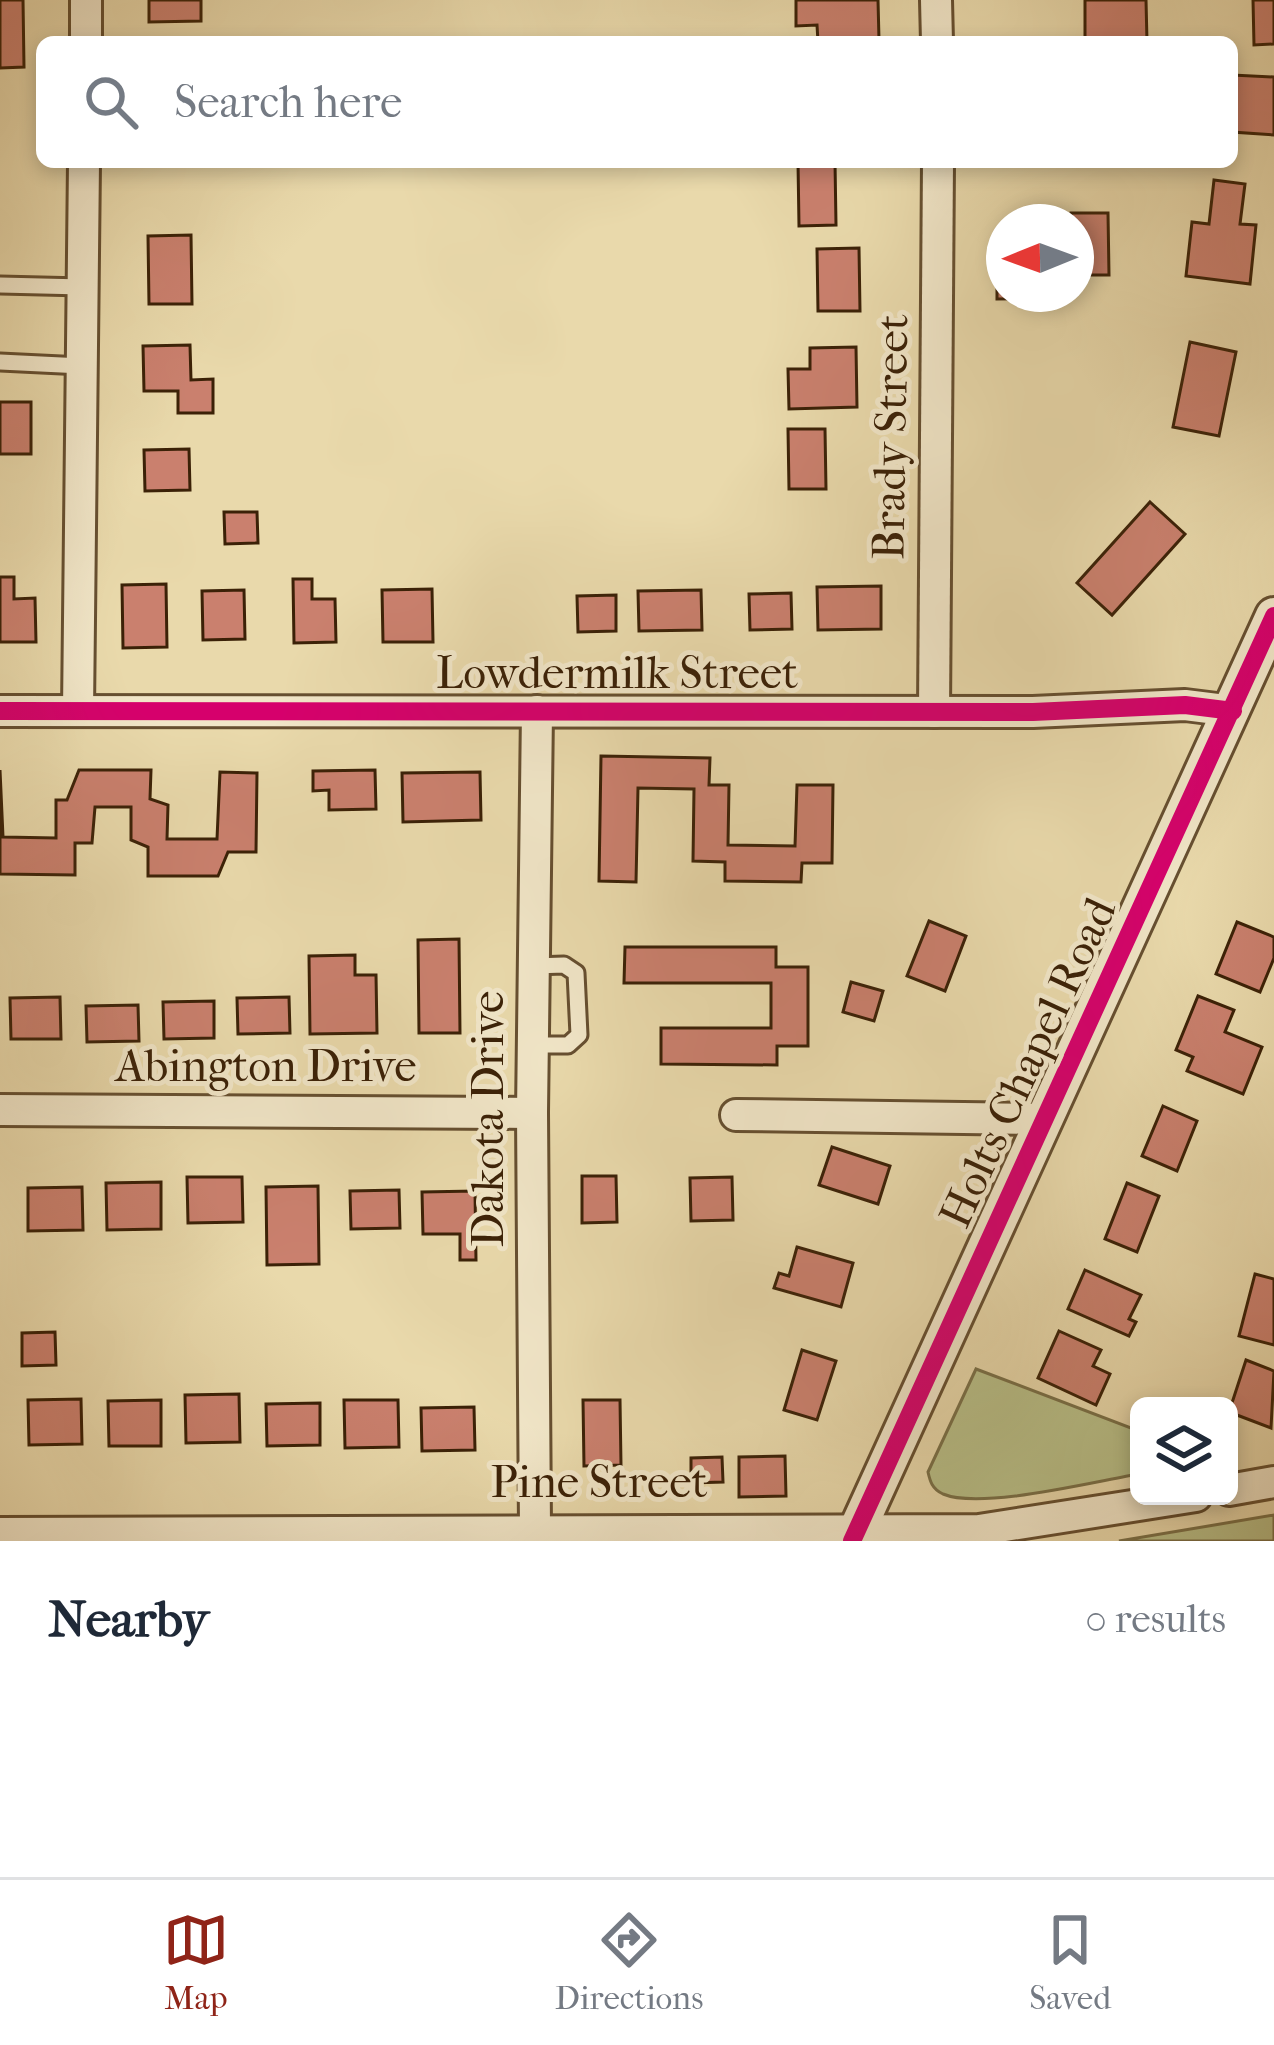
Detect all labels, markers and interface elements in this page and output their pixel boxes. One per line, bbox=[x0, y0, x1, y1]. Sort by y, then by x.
search box bbox=[36, 36, 1238, 168]
icon: search bbox=[78, 69, 144, 135]
text: Search here bbox=[174, 76, 402, 129]
north arrow bbox=[986, 204, 1094, 312]
street label: Brady Street bbox=[862, 314, 920, 560]
street label: Lowdermilk Street bbox=[436, 647, 798, 700]
street label: Holts Chapel Road bbox=[929, 890, 1128, 1236]
street label: Dakota Drive bbox=[462, 991, 515, 1247]
street label: Abington Drive bbox=[114, 1040, 416, 1093]
map controls bbox=[1130, 1397, 1238, 1505]
button: layers bbox=[1130, 1397, 1238, 1505]
street label: Pine Street bbox=[490, 1456, 708, 1509]
text: Nearby bbox=[48, 1589, 209, 1649]
text: 0 results bbox=[1085, 1596, 1226, 1642]
tab: Map bbox=[163, 1907, 229, 2018]
tab: Directions bbox=[555, 1907, 703, 2018]
tab: Saved bbox=[1029, 1907, 1111, 2018]

